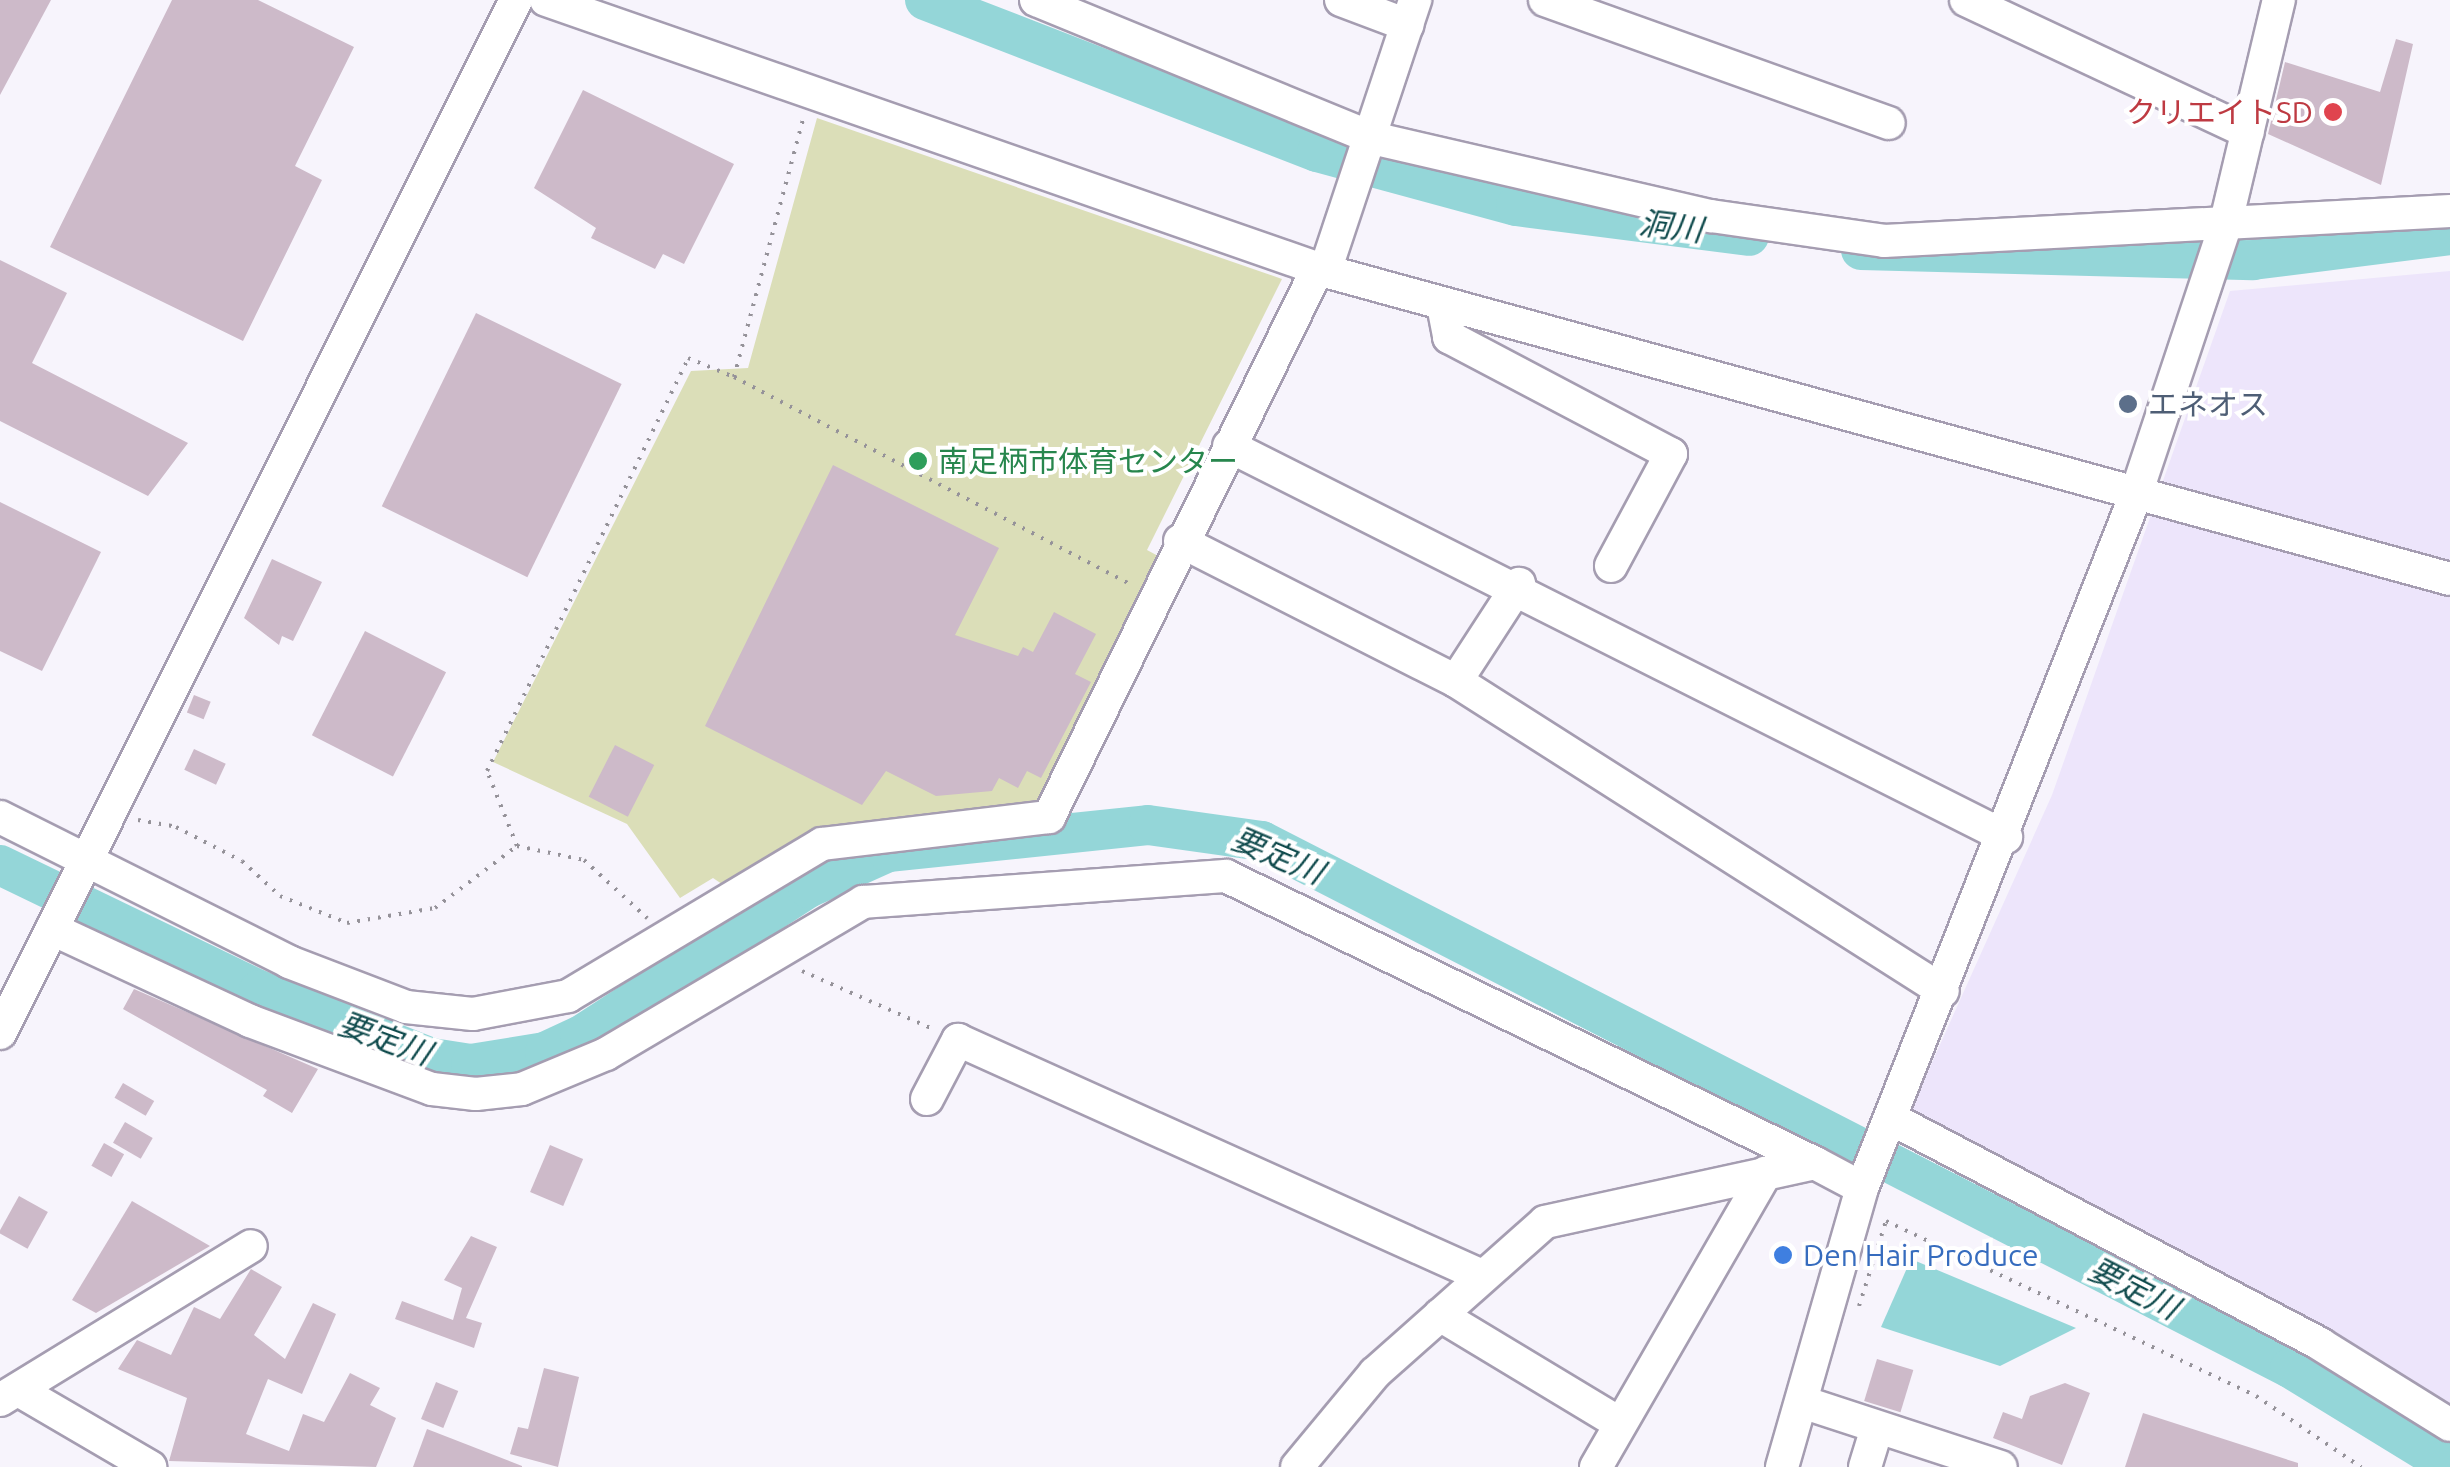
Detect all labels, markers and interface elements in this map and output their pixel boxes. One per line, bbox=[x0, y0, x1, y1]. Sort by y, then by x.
place label: クリエイトSD bbox=[2126, 94, 2313, 130]
marker: クリエイトSD bbox=[2322, 101, 2344, 123]
water label: 洞川 bbox=[1637, 203, 1705, 249]
place label: エネオス bbox=[2148, 386, 2268, 422]
marker: エネオス bbox=[2117, 393, 2139, 415]
place label: 南足柄市体育センター bbox=[938, 443, 1238, 479]
marker: 南足柄市体育センター bbox=[907, 450, 929, 472]
water label: 要定川 bbox=[1226, 819, 1330, 891]
water label: 要定川 bbox=[333, 1004, 437, 1072]
place label: Den Hair Produce bbox=[1803, 1237, 2039, 1273]
marker: Den Hair Produce bbox=[1772, 1244, 1794, 1266]
water label: 要定川 bbox=[2083, 1249, 2185, 1327]

